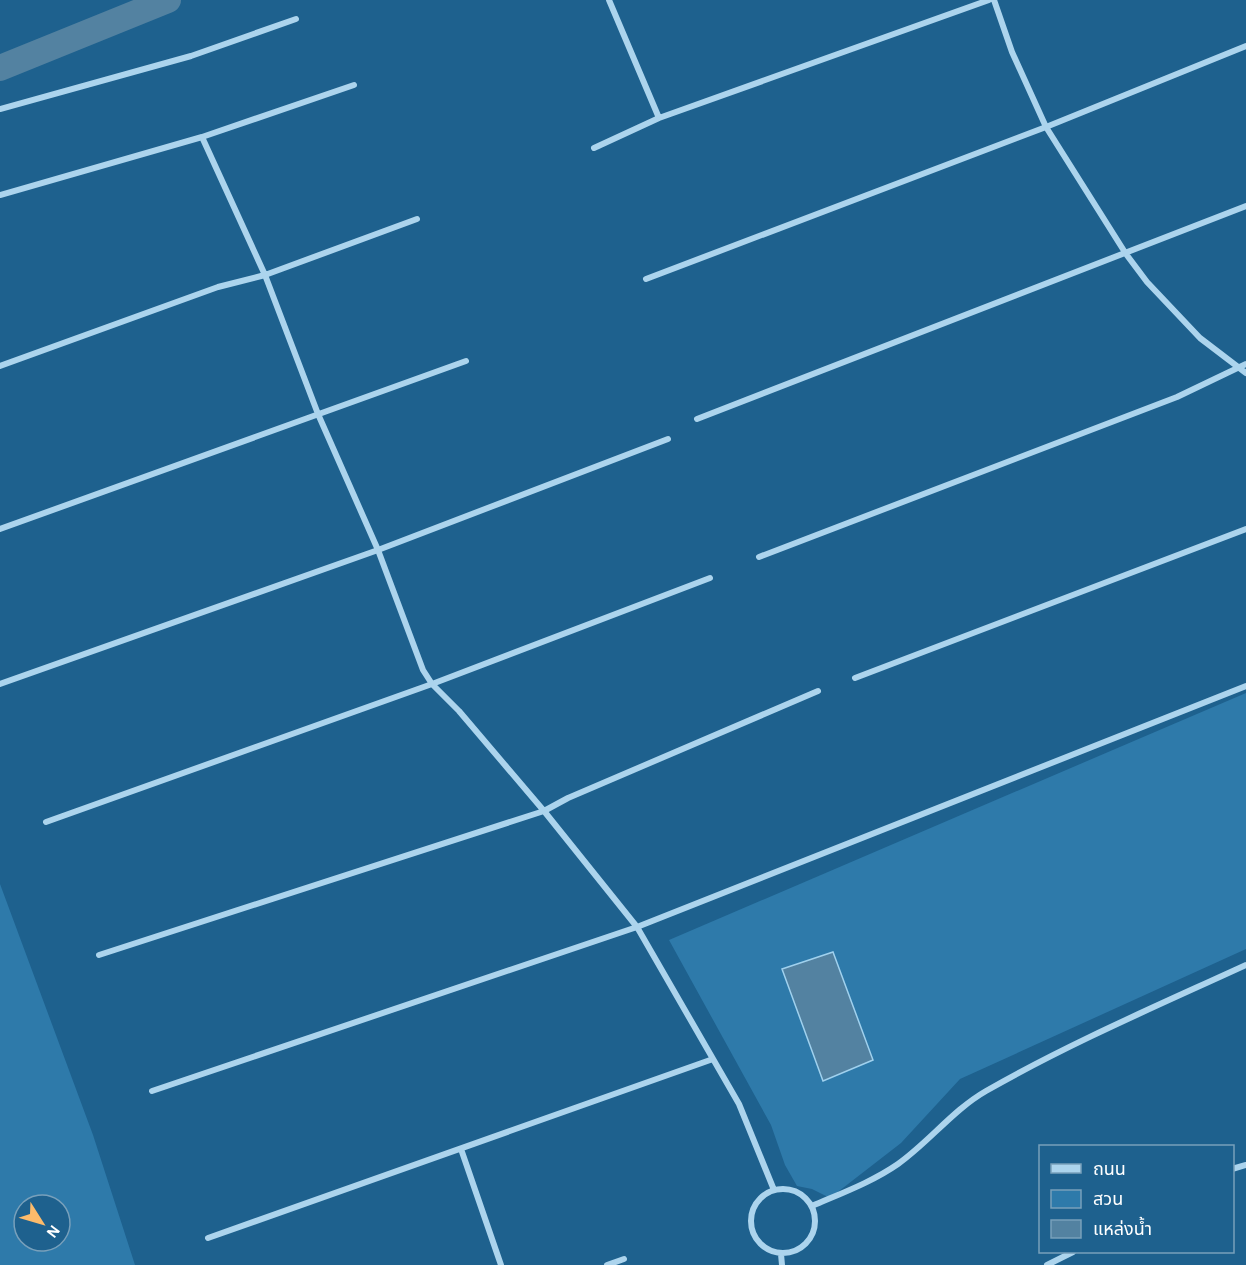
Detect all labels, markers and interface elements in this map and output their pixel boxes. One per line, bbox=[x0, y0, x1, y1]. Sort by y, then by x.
legend bbox=[1039, 1145, 1234, 1253]
text: ถนน bbox=[1093, 1161, 1126, 1179]
text: สวน bbox=[1093, 1191, 1123, 1209]
north arrow bbox=[12, 1193, 72, 1253]
text: แหล่งน้ำ bbox=[1093, 1216, 1152, 1239]
text: N bbox=[43, 1222, 63, 1241]

